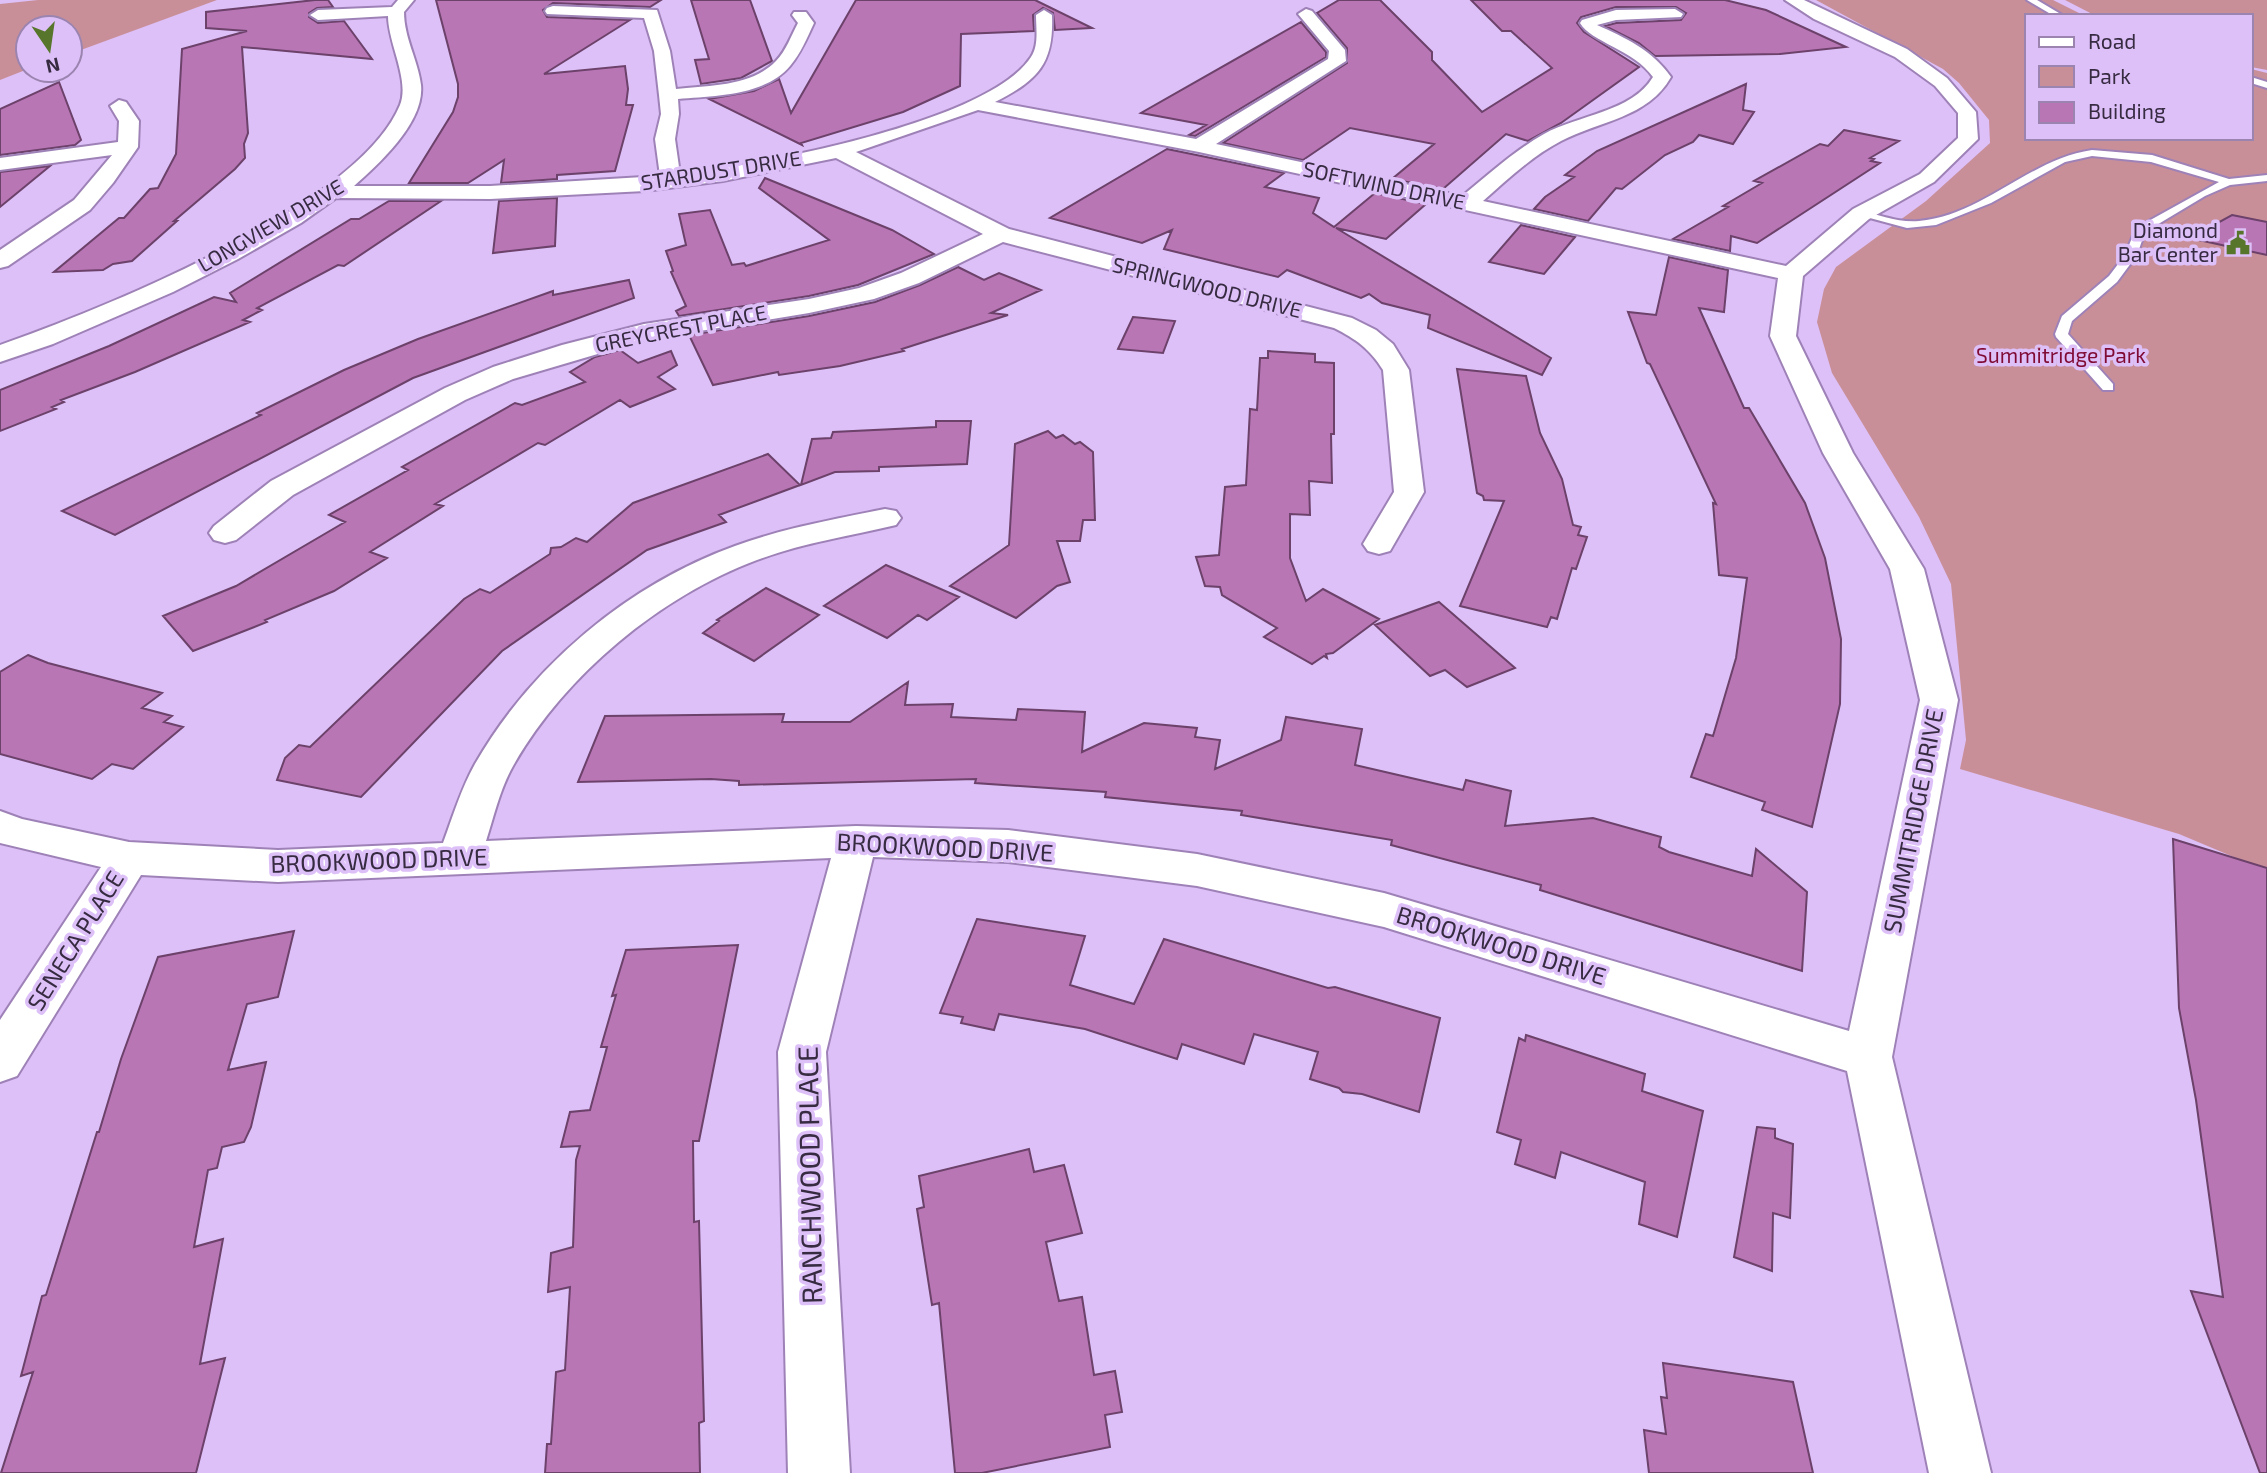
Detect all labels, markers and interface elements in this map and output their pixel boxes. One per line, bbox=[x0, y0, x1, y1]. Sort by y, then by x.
north arrow bbox=[14, 14, 84, 84]
legend bbox=[2025, 14, 2253, 140]
text: Road bbox=[2088, 28, 2136, 53]
text: N bbox=[44, 53, 62, 79]
text: Park bbox=[2088, 63, 2131, 88]
text: Building bbox=[2088, 98, 2166, 123]
street label: STARDUST DRIVE bbox=[639, 145, 803, 195]
street label: SOFTWIND DRIVE bbox=[1301, 155, 1468, 214]
street label: LONGVIEW DRIVE bbox=[193, 173, 347, 276]
place label: Diamond Bar Center bbox=[2118, 217, 2219, 266]
public building icon: Diamond Bar Center bbox=[2224, 229, 2252, 257]
street label: SPRINGWOOD DRIVE bbox=[1110, 251, 1305, 322]
street label: GREYCREST PLACE bbox=[593, 299, 769, 356]
park label: Summitridge Park bbox=[1976, 342, 2146, 367]
street label: SUMMITRIDGE DRIVE bbox=[1877, 706, 1948, 935]
street label: BROOKWOOD DRIVE bbox=[836, 826, 1054, 867]
street label: BROOKWOOD DRIVE bbox=[270, 841, 488, 878]
street label: SENECA PLACE bbox=[20, 865, 129, 1015]
street label: BROOKWOOD DRIVE bbox=[1393, 899, 1610, 990]
street label: RANCHWOOD PLACE bbox=[790, 1046, 828, 1304]

